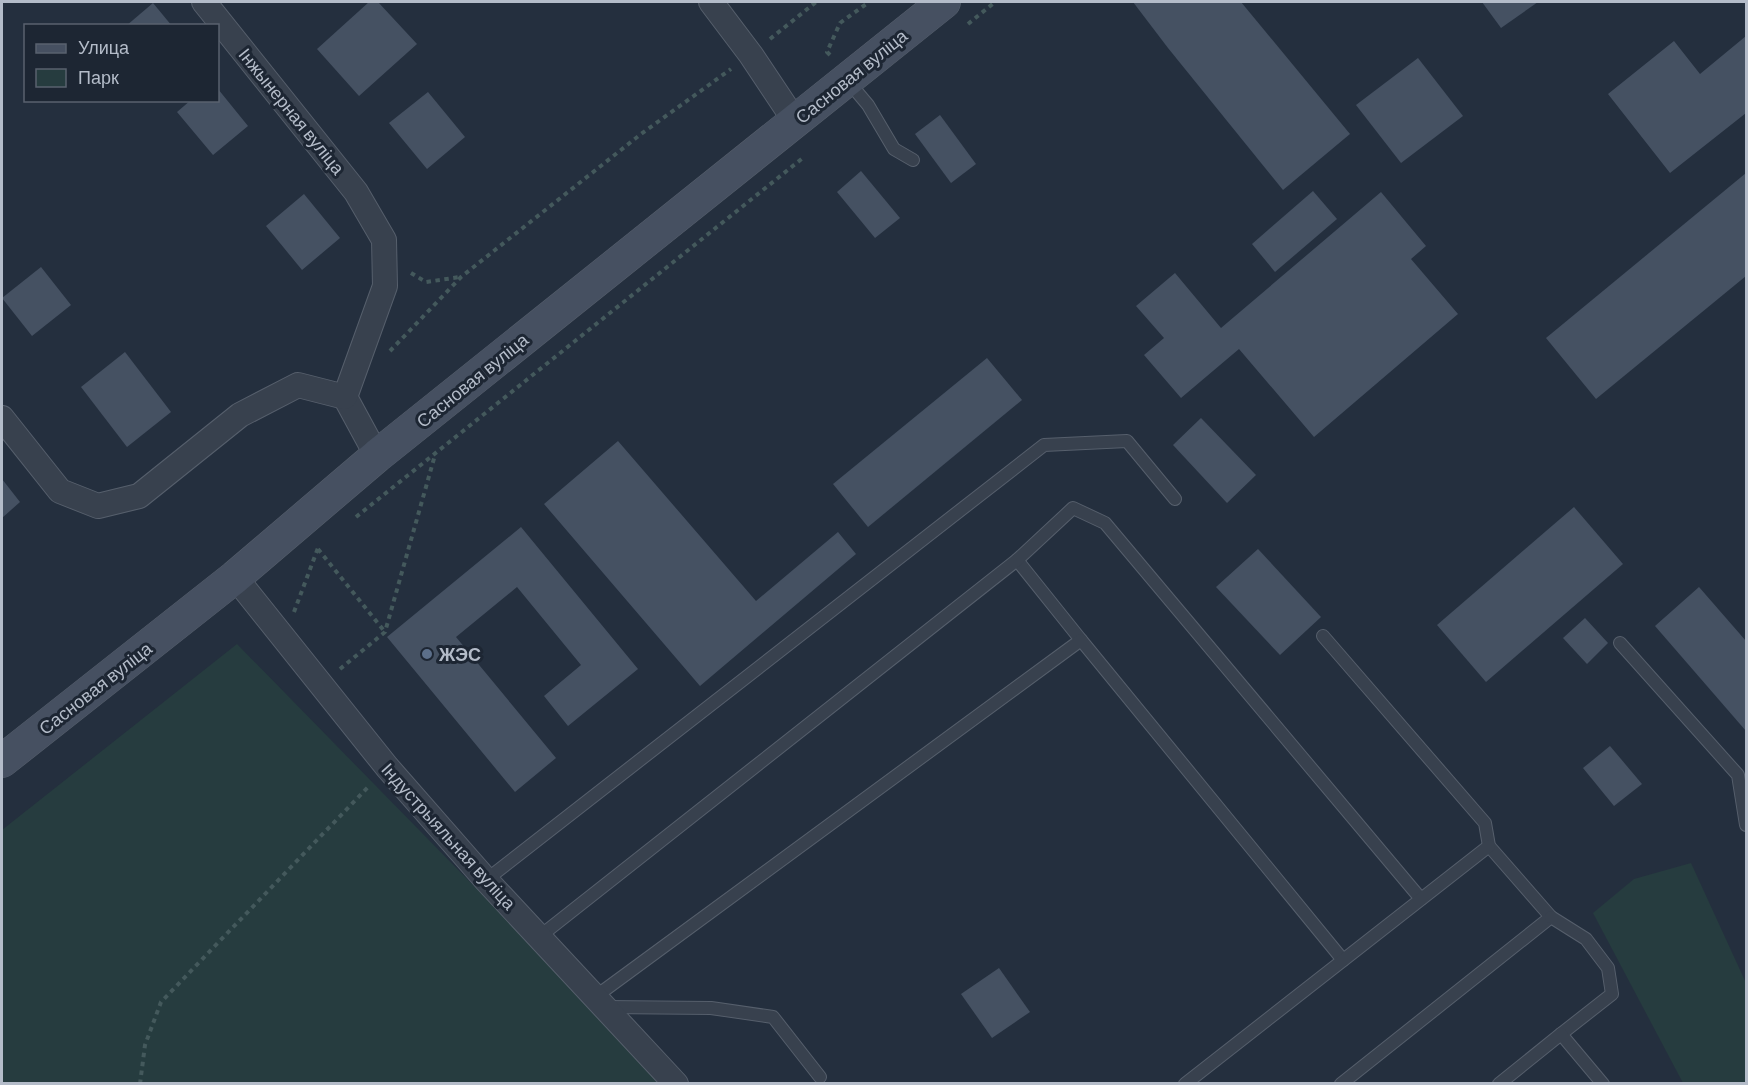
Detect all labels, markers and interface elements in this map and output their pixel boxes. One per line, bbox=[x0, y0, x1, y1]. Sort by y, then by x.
legend bbox=[24, 24, 219, 102]
street label: Сасновая вуліца bbox=[791, 24, 912, 128]
text: Улица bbox=[78, 36, 130, 58]
street label: Інжынерная вуліца bbox=[234, 44, 350, 179]
text: Парк bbox=[78, 66, 119, 88]
street label: Сасновая вуліца bbox=[412, 328, 533, 432]
street label: Сасновая вуліца bbox=[34, 636, 157, 739]
place label: ЖЭС bbox=[438, 643, 481, 665]
marker: ЖЭС bbox=[420, 647, 434, 661]
street label: Індустрыяльная вуліца bbox=[377, 758, 521, 915]

